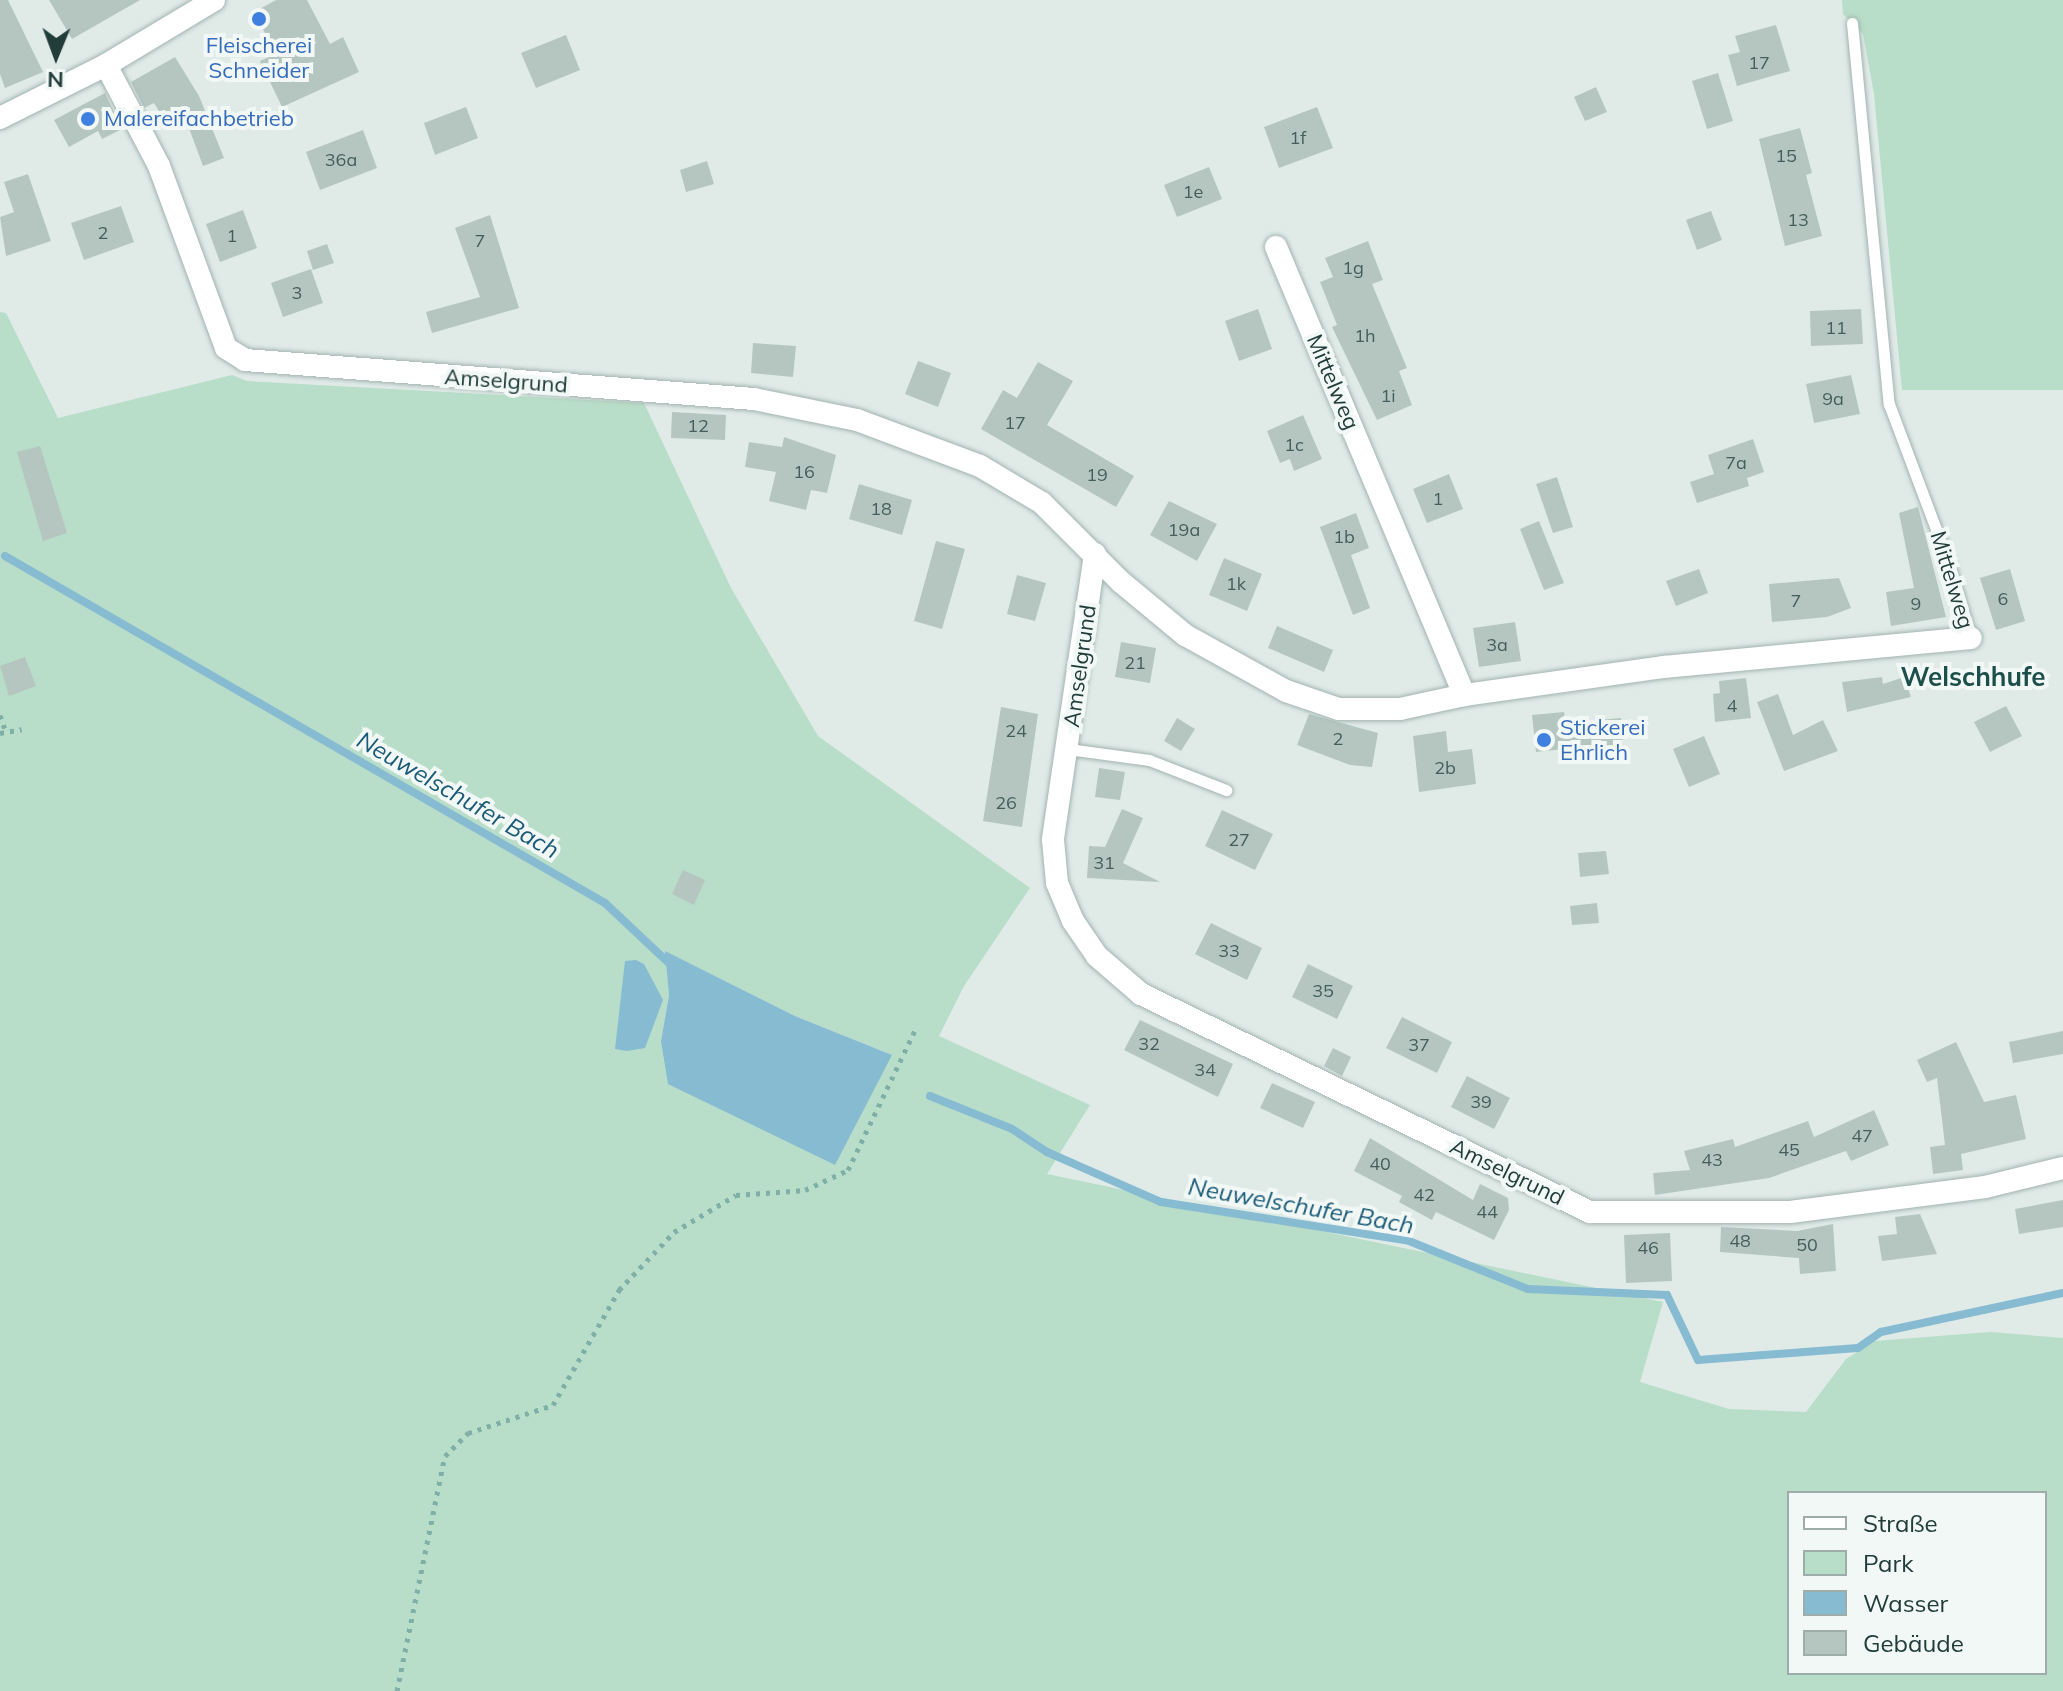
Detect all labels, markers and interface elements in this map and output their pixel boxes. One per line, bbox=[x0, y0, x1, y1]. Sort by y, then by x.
marker: Fleischerei Schneider bbox=[250, 10, 268, 28]
north arrow bbox=[16, 16, 96, 96]
place label: Fleischerei Schneider bbox=[206, 32, 312, 84]
house number: 17 bbox=[1748, 52, 1770, 74]
text: N bbox=[47, 66, 64, 94]
place label: Malereifachbetrieb bbox=[104, 106, 294, 132]
marker: Malereifachbetrieb bbox=[79, 110, 97, 128]
house number: 1f bbox=[1290, 127, 1306, 149]
house number: 15 bbox=[1775, 145, 1797, 167]
house number: 36a bbox=[325, 149, 357, 171]
house number: 1e bbox=[1183, 181, 1203, 203]
house number: 13 bbox=[1787, 209, 1809, 231]
house number: 2 bbox=[98, 222, 108, 244]
house number: 1 bbox=[227, 225, 237, 247]
house number: 7 bbox=[475, 230, 485, 252]
house number: 1g bbox=[1342, 257, 1364, 279]
house number: 3 bbox=[292, 282, 302, 304]
house number: 11 bbox=[1825, 317, 1847, 339]
house number: 1h bbox=[1354, 325, 1376, 347]
street label: Mittelweg bbox=[1301, 331, 1365, 433]
street label: Amselgrund bbox=[443, 364, 569, 398]
house number: 1i bbox=[1380, 385, 1396, 407]
house number: 9a bbox=[1822, 388, 1844, 410]
house number: 17 bbox=[1004, 412, 1026, 434]
house number: 12 bbox=[687, 415, 709, 437]
house number: 1c bbox=[1284, 434, 1304, 456]
house number: 7a bbox=[1725, 452, 1747, 474]
house number: 16 bbox=[793, 461, 815, 483]
house number: 19 bbox=[1086, 464, 1108, 486]
house number: 1 bbox=[1433, 488, 1443, 510]
house number: 18 bbox=[870, 498, 892, 520]
house number: 19a bbox=[1168, 519, 1200, 541]
house number: 1b bbox=[1333, 526, 1355, 548]
street label: Mittelweg bbox=[1925, 528, 1979, 632]
house number: 1k bbox=[1226, 573, 1246, 595]
house number: 6 bbox=[1998, 588, 2008, 610]
house number: 7 bbox=[1791, 590, 1801, 612]
house number: 9 bbox=[1911, 593, 1921, 615]
street label: Amselgrund bbox=[1058, 603, 1102, 729]
house number: 3a bbox=[1486, 634, 1508, 656]
house number: 21 bbox=[1124, 652, 1146, 674]
district label: Welschhufe bbox=[1900, 661, 2046, 693]
house number: 4 bbox=[1727, 695, 1737, 717]
place label: Stickerei Ehrlich bbox=[1560, 714, 1646, 766]
house number: 24 bbox=[1005, 720, 1027, 742]
water label: Neuwelschufer Bach bbox=[352, 725, 564, 865]
house number: 2 bbox=[1333, 728, 1343, 750]
marker: Stickerei Ehrlich bbox=[1535, 731, 1553, 749]
house number: 2b bbox=[1434, 757, 1456, 779]
house number: 26 bbox=[995, 792, 1017, 814]
house number: 27 bbox=[1228, 829, 1250, 851]
house number: 31 bbox=[1093, 852, 1115, 874]
house number: 33 bbox=[1218, 940, 1240, 962]
house number: 35 bbox=[1312, 980, 1334, 1002]
house number: 32 bbox=[1138, 1033, 1160, 1055]
house number: 37 bbox=[1408, 1034, 1430, 1056]
house number: 34 bbox=[1194, 1059, 1216, 1081]
house number: 39 bbox=[1470, 1091, 1492, 1113]
house number: 47 bbox=[1851, 1125, 1873, 1147]
street label: Amselgrund bbox=[1446, 1133, 1568, 1211]
house number: 45 bbox=[1778, 1139, 1800, 1161]
house number: 43 bbox=[1701, 1149, 1723, 1171]
house number: 40 bbox=[1369, 1153, 1391, 1175]
water label: Neuwelschufer Bach bbox=[1186, 1172, 1416, 1240]
house number: 42 bbox=[1413, 1184, 1435, 1206]
house number: 44 bbox=[1476, 1201, 1498, 1223]
house number: 48 bbox=[1729, 1230, 1751, 1252]
house number: 50 bbox=[1796, 1234, 1818, 1256]
house number: 46 bbox=[1637, 1237, 1659, 1259]
legend bbox=[1787, 1491, 2047, 1675]
text: Straße bbox=[1863, 1508, 1938, 1538]
text: Park bbox=[1863, 1548, 1914, 1578]
text: Wasser bbox=[1863, 1588, 1948, 1618]
text: Gebäude bbox=[1863, 1628, 1964, 1658]

